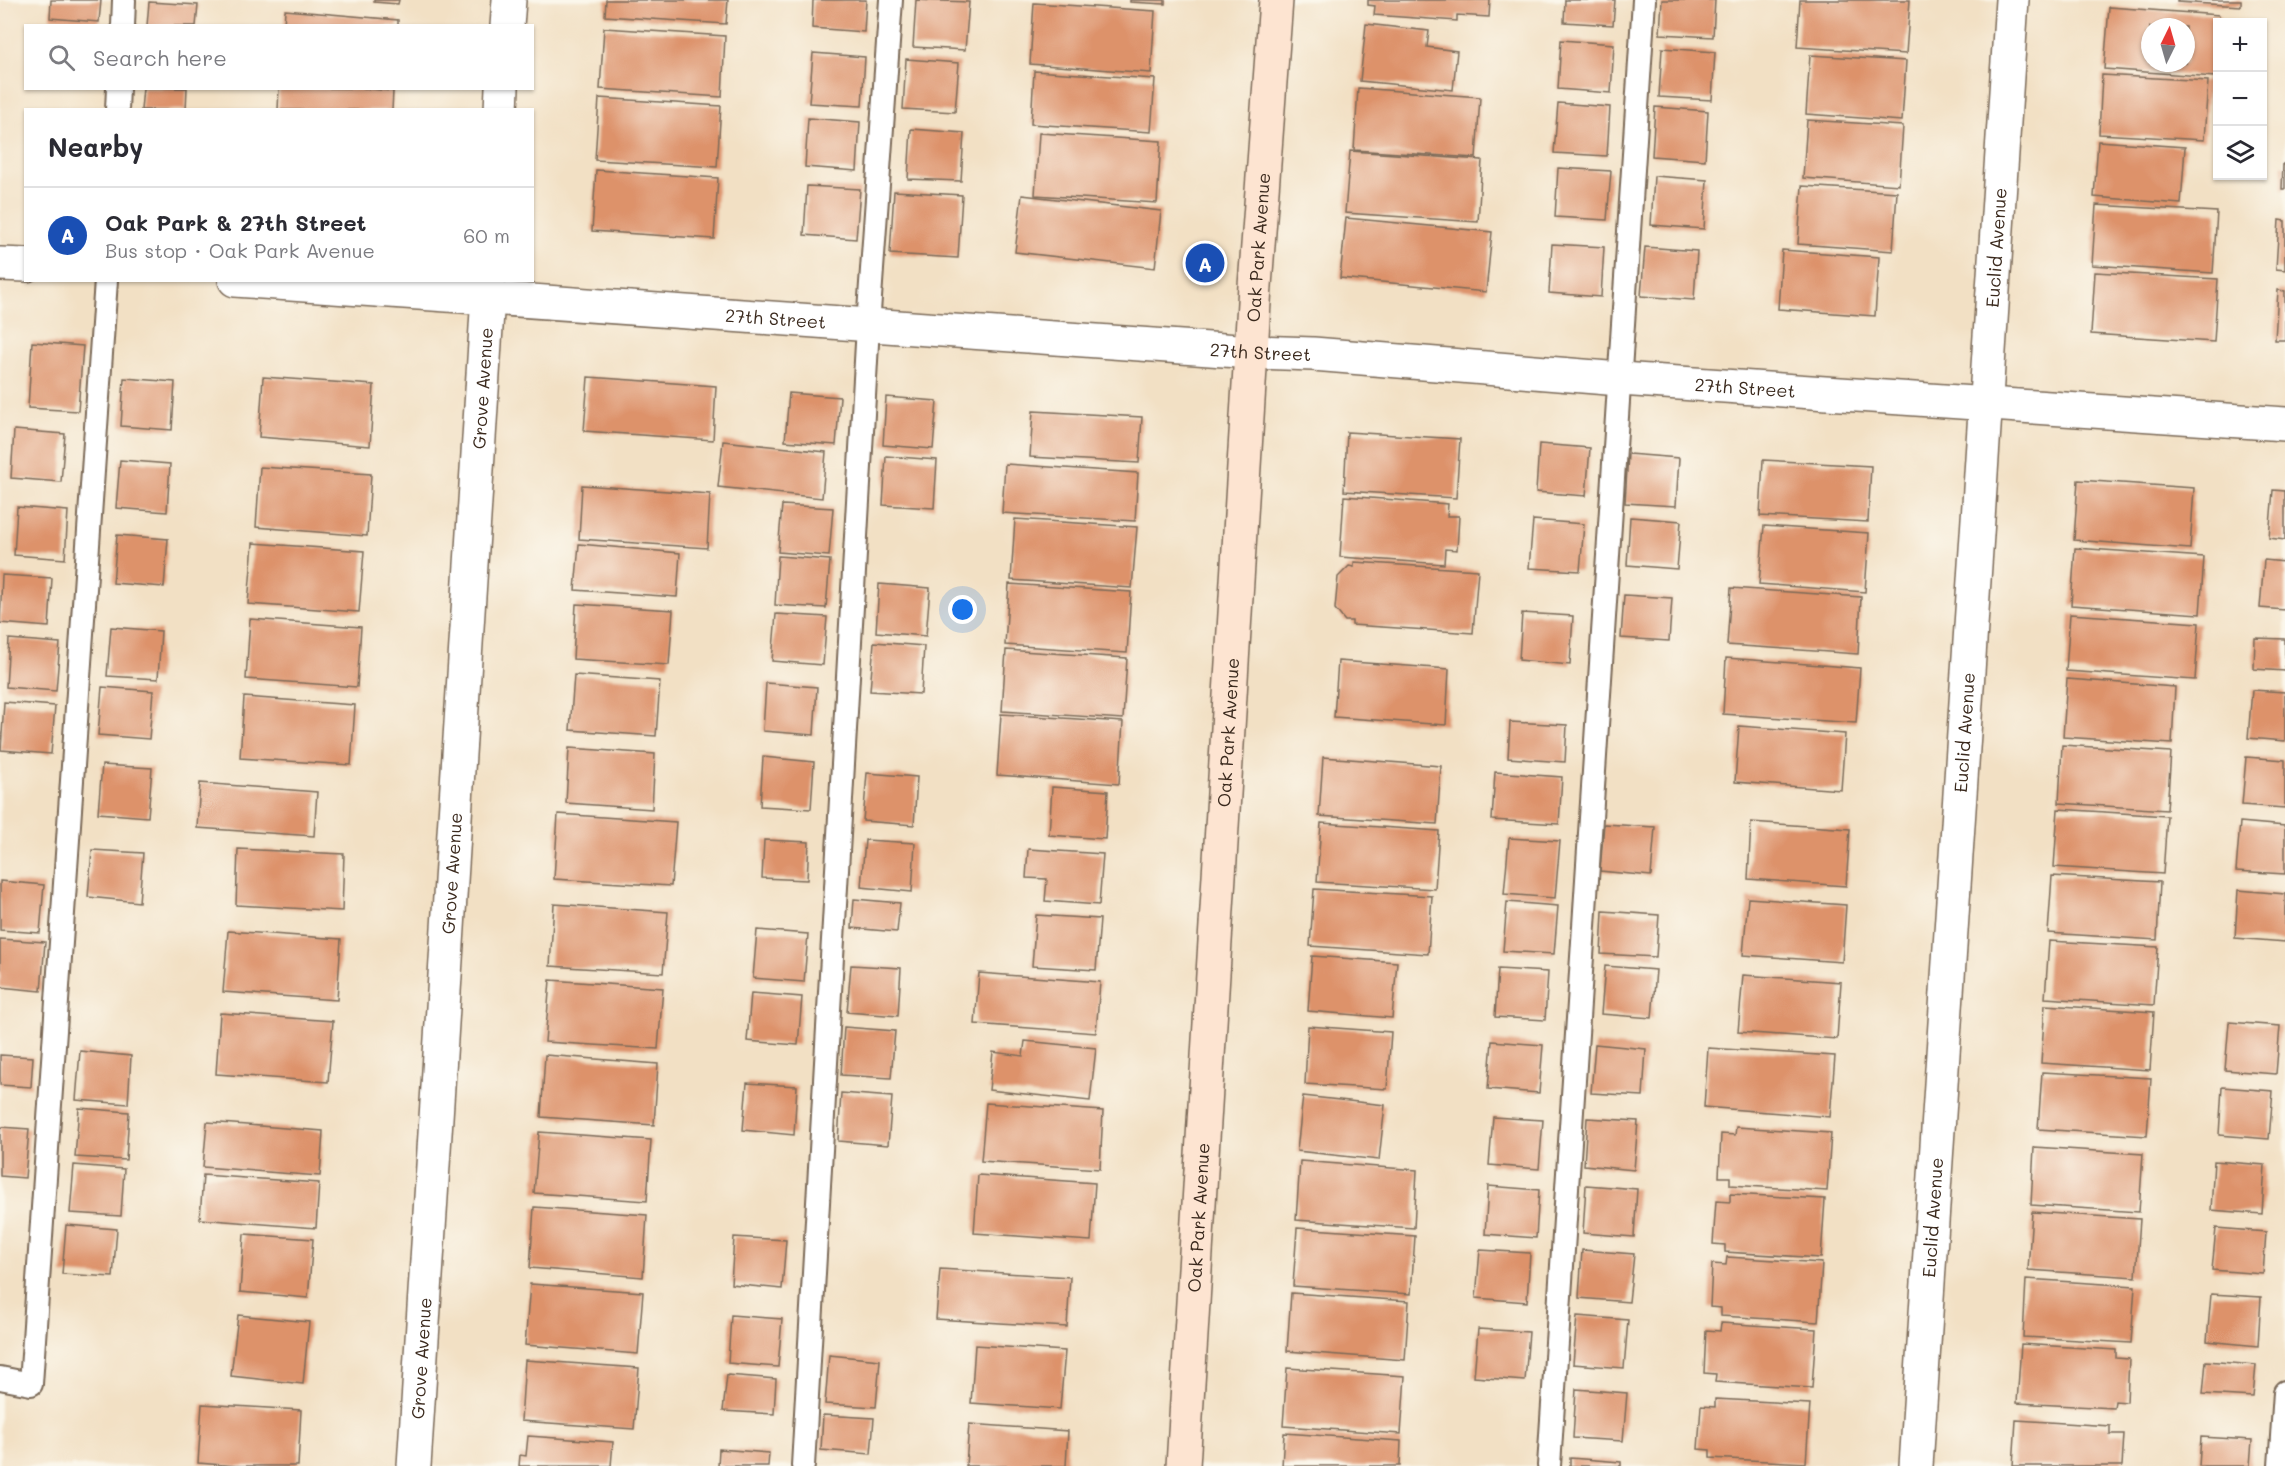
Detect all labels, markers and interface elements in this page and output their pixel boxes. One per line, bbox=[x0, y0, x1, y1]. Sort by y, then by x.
north arrow bbox=[2141, 18, 2195, 72]
map controls bbox=[2213, 18, 2267, 180]
button: + bbox=[2213, 18, 2267, 72]
search box bbox=[24, 24, 534, 90]
icon: search bbox=[45, 41, 78, 74]
text: Search here bbox=[93, 43, 227, 72]
button: − bbox=[2213, 72, 2267, 126]
button: layers bbox=[2213, 126, 2267, 180]
text: Nearby bbox=[48, 130, 143, 164]
street label: Oak Park Avenue bbox=[1241, 172, 1275, 323]
street label: Euclid Avenue bbox=[1980, 187, 2012, 308]
text: Oak Park & 27th Street bbox=[105, 208, 366, 237]
text: A bbox=[61, 222, 74, 248]
text: 60 m bbox=[463, 222, 510, 248]
text: Bus stop · Oak Park Avenue bbox=[105, 237, 375, 263]
pin: A bbox=[1186, 240, 1224, 286]
street label: 27th Street bbox=[724, 303, 827, 334]
street label: Grove Avenue bbox=[466, 327, 498, 450]
street label: 27th Street bbox=[1209, 337, 1311, 366]
street label: 27th Street bbox=[1694, 372, 1796, 403]
your location bbox=[948, 595, 977, 624]
street label: Oak Park Avenue bbox=[1211, 657, 1244, 808]
street label: Euclid Avenue bbox=[1948, 672, 1980, 793]
street label: Grove Avenue bbox=[436, 812, 467, 935]
street label: Oak Park Avenue bbox=[1182, 1142, 1215, 1293]
street label: Euclid Avenue bbox=[1916, 1157, 1948, 1278]
street label: Grove Avenue bbox=[405, 1297, 437, 1420]

